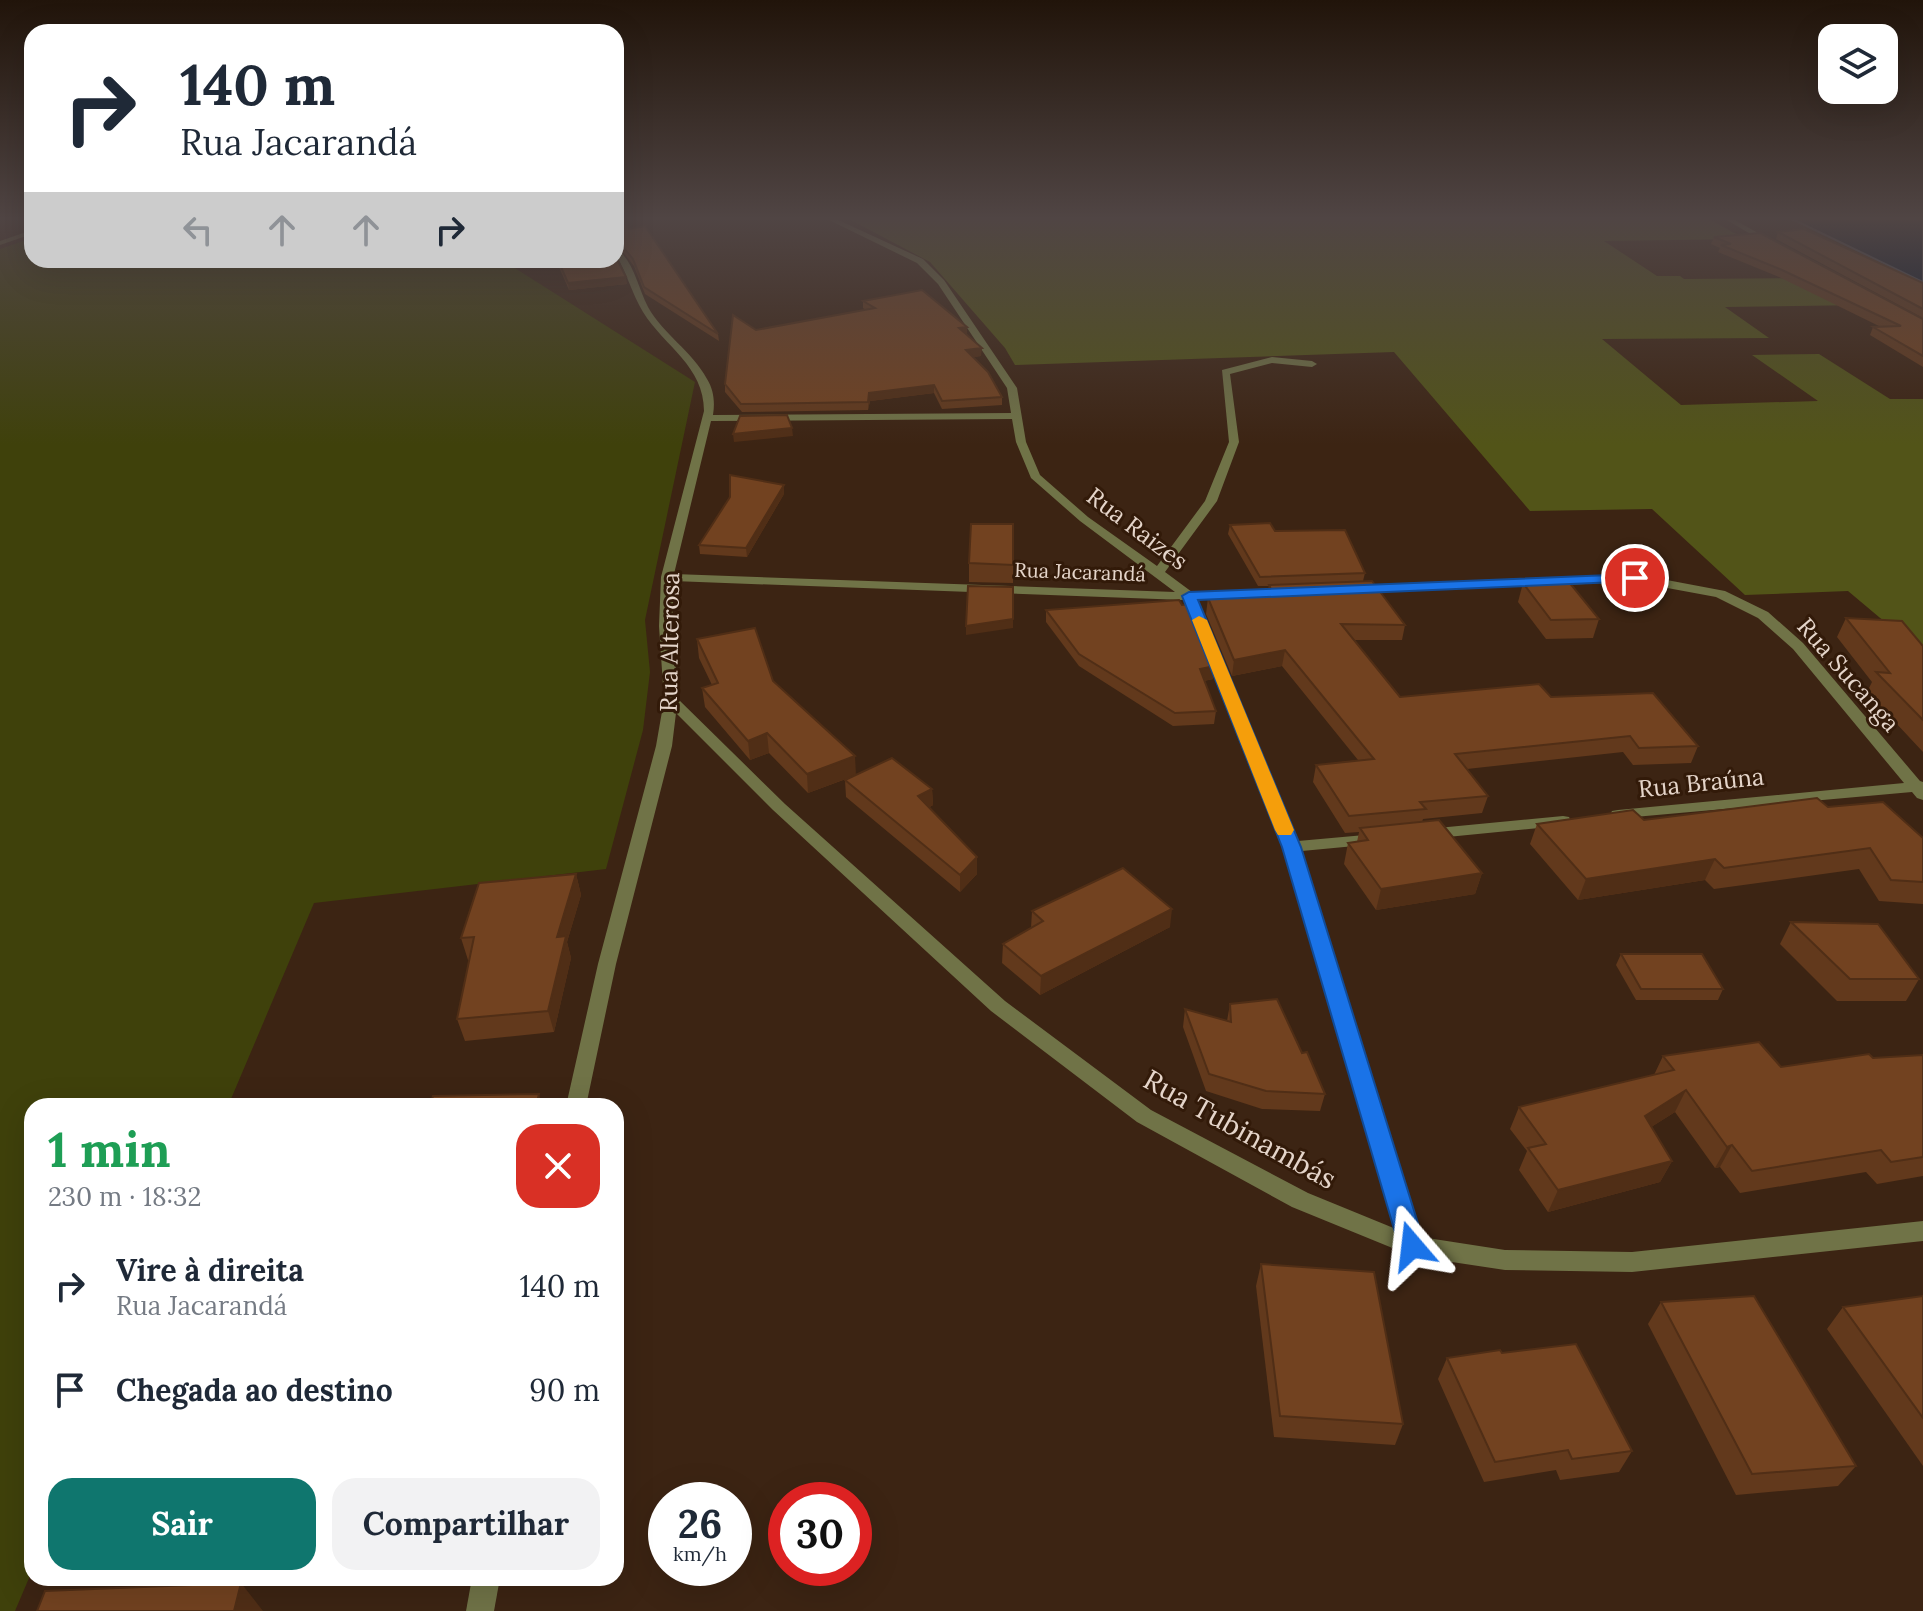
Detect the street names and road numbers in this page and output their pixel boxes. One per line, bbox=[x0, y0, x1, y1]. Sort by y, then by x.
street label: Rua Raizes bbox=[1081, 481, 1194, 577]
street label: Rua Jacarandá bbox=[1014, 557, 1146, 586]
street label: Rua Alterosa bbox=[653, 572, 686, 712]
street label: Rua Sucanga bbox=[1790, 611, 1906, 738]
street label: Rua Braúna bbox=[1636, 760, 1766, 805]
street label: Rua Tubinambás bbox=[1137, 1061, 1343, 1197]

